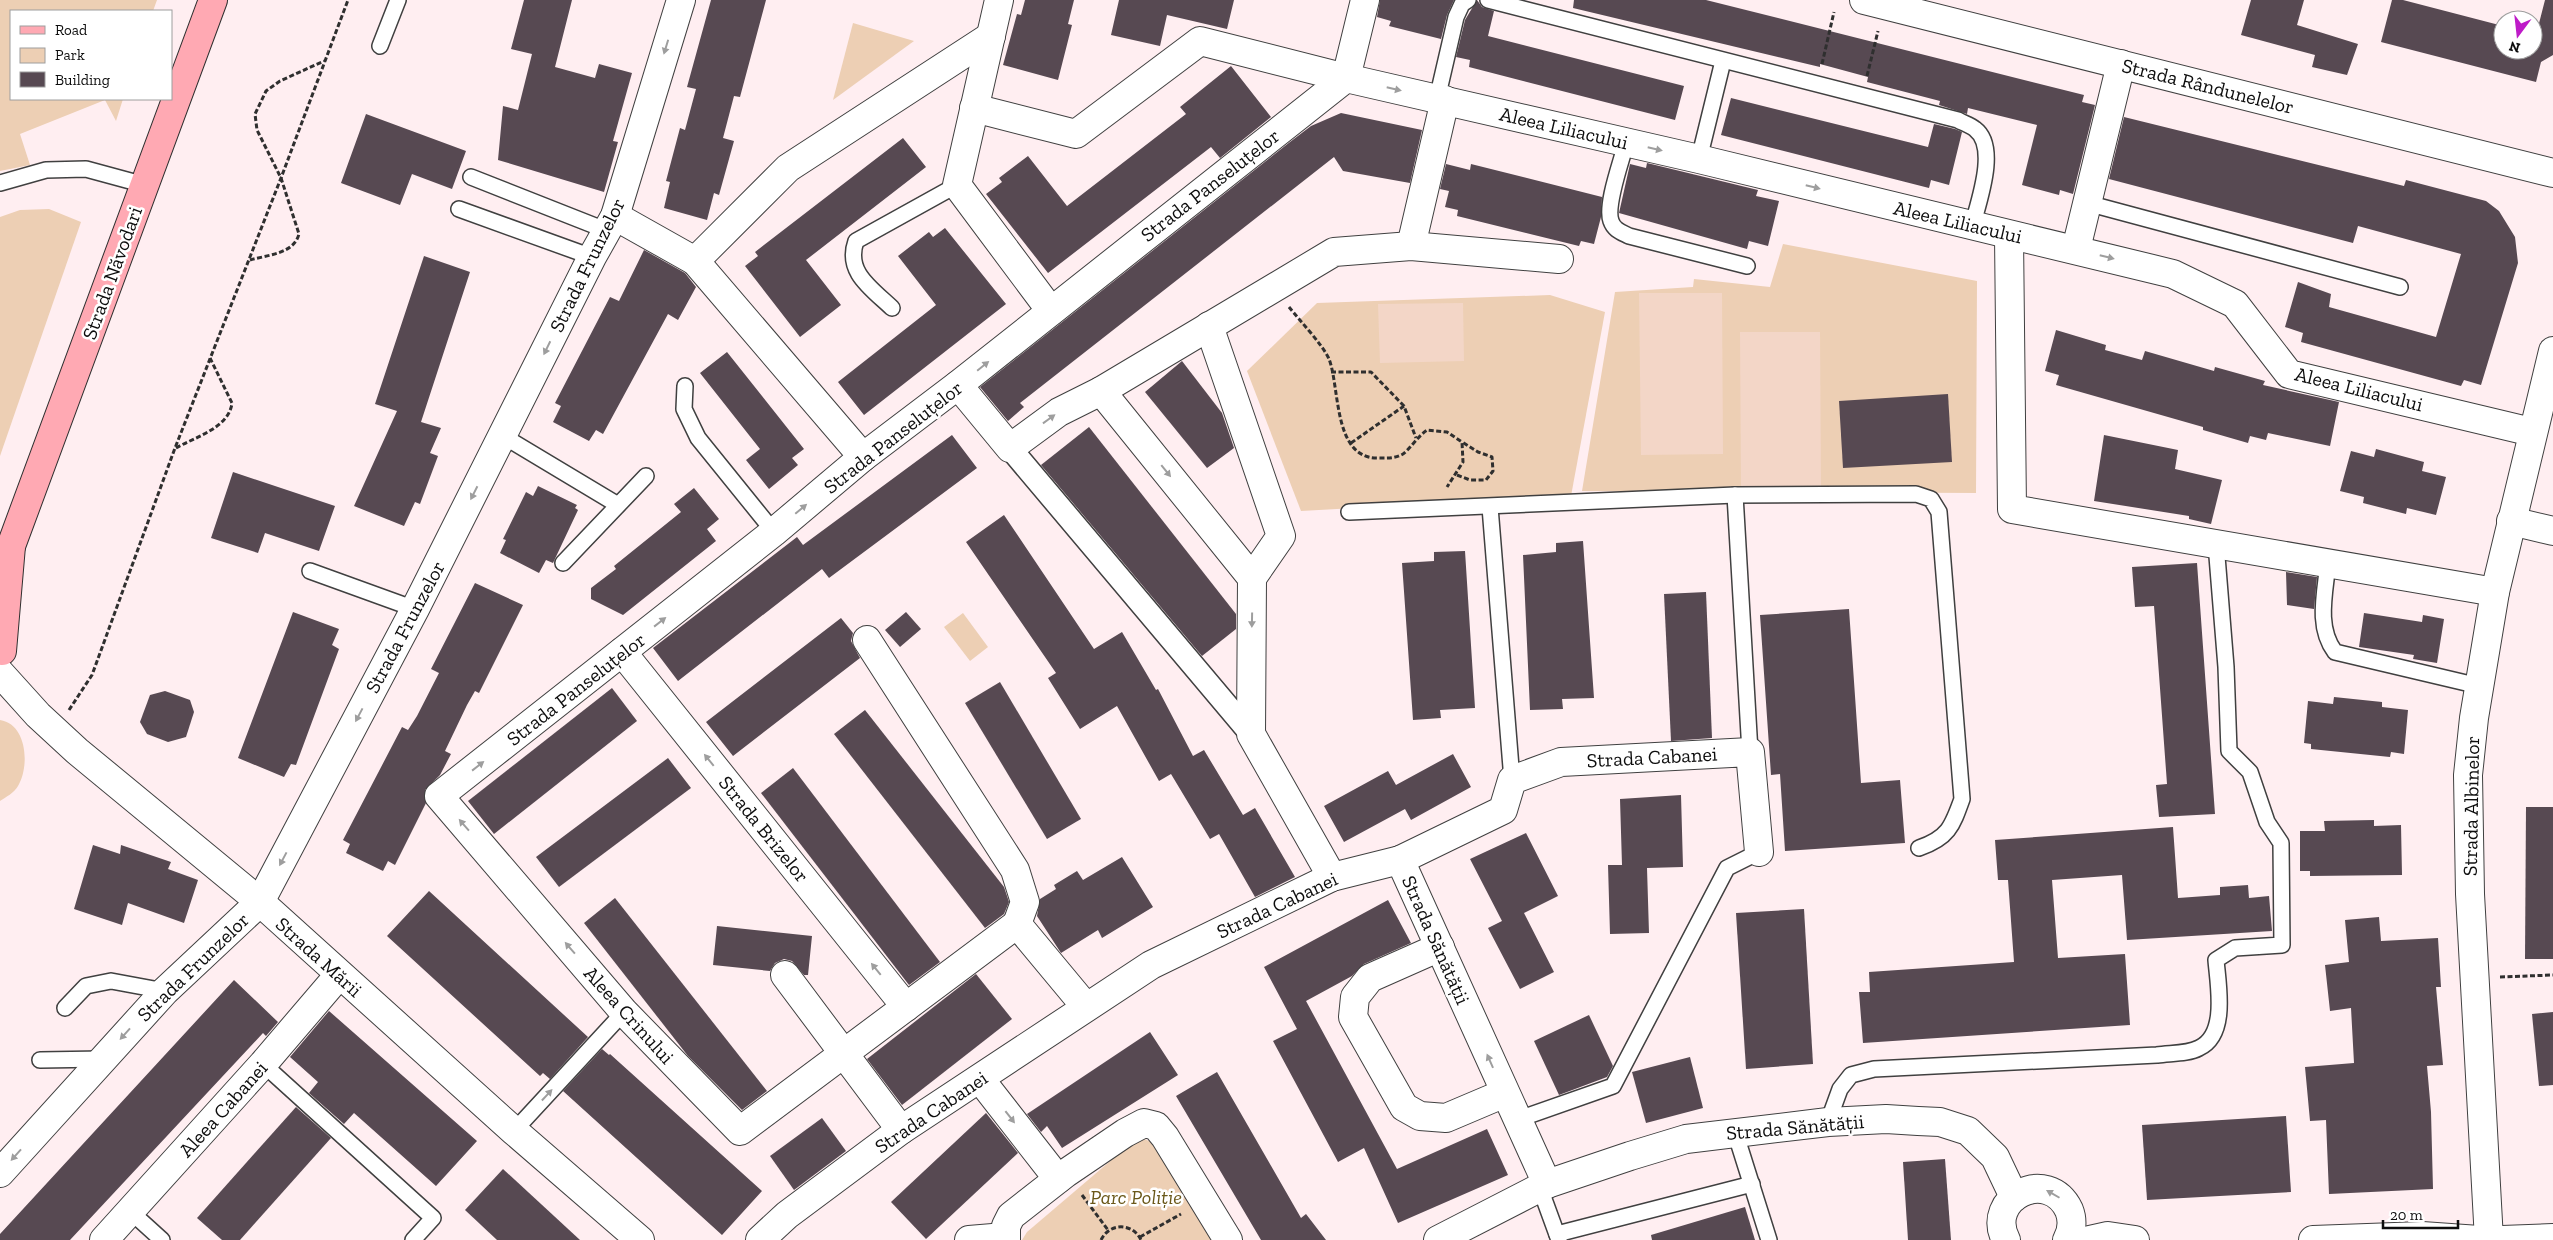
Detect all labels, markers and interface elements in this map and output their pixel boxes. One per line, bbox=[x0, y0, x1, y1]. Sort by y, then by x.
legend bbox=[10, 10, 172, 100]
north arrow bbox=[2493, 10, 2543, 60]
text: Road bbox=[55, 21, 88, 39]
text: N bbox=[2507, 37, 2522, 57]
one-way arrow bbox=[662, 39, 670, 54]
text: Park bbox=[55, 46, 85, 64]
street label: Strada Rândunelelor bbox=[2119, 53, 2297, 119]
text: Building bbox=[55, 71, 110, 89]
one-way arrow bbox=[1386, 85, 1402, 93]
street label: Aleea Liliacului bbox=[1497, 102, 1631, 155]
street label: Strada Panseluțelor bbox=[1136, 123, 1284, 247]
one-way arrow bbox=[1647, 145, 1662, 153]
one-way arrow bbox=[1805, 183, 1820, 191]
street label: Strada Frunzelor bbox=[544, 194, 630, 336]
street label: Aleea Liliacului bbox=[1891, 196, 2025, 249]
street label: Strada Năvodari bbox=[77, 203, 147, 343]
one-way arrow bbox=[2099, 253, 2114, 261]
one-way arrow bbox=[543, 341, 551, 355]
one-way arrow bbox=[976, 360, 989, 371]
street label: Aleea Liliacului bbox=[2293, 362, 2426, 417]
street label: Strada Panseluțelor bbox=[819, 375, 967, 499]
one-way arrow bbox=[1042, 414, 1056, 424]
one-way arrow bbox=[1160, 464, 1171, 477]
one-way arrow bbox=[470, 486, 478, 501]
one-way arrow bbox=[794, 504, 807, 515]
street label: Strada Frunzelor bbox=[360, 557, 450, 697]
one-way arrow bbox=[1248, 613, 1256, 629]
one-way arrow bbox=[653, 616, 666, 627]
street label: Strada Panseluțelor bbox=[502, 627, 650, 751]
one-way arrow bbox=[355, 708, 363, 723]
street label: Strada Albinelor bbox=[2458, 736, 2484, 876]
street label: Strada Cabanei bbox=[1586, 742, 1718, 772]
one-way arrow bbox=[704, 753, 714, 767]
one-way arrow bbox=[471, 761, 485, 771]
street label: Strada Brizelor bbox=[714, 771, 814, 887]
one-way arrow bbox=[459, 819, 470, 831]
one-way arrow bbox=[279, 852, 287, 866]
street label: Strada Cabanei bbox=[1213, 866, 1342, 943]
street label: Strada Sănătății bbox=[1397, 872, 1475, 1008]
street label: Strada Frunzelor bbox=[132, 908, 254, 1026]
street label: Strada Mării bbox=[271, 912, 367, 1002]
one-way arrow bbox=[564, 942, 575, 955]
street label: Aleea Crinului bbox=[579, 961, 679, 1069]
one-way arrow bbox=[870, 963, 881, 976]
one-way arrow bbox=[119, 1028, 131, 1040]
one-way arrow bbox=[1486, 1054, 1494, 1068]
street label: Aleea Cabanei bbox=[174, 1056, 273, 1162]
street label: Strada Cabanei bbox=[870, 1065, 992, 1158]
one-way arrow bbox=[541, 1090, 553, 1102]
street label: Strada Sănătății bbox=[1725, 1109, 1865, 1145]
one-way arrow bbox=[1005, 1110, 1016, 1123]
one-way arrow bbox=[10, 1148, 22, 1160]
park label: Parc Poliție bbox=[1090, 1185, 1182, 1209]
one-way arrow bbox=[2046, 1190, 2060, 1199]
scale bar bbox=[2383, 1198, 2458, 1230]
text: 20 m bbox=[2390, 1206, 2423, 1224]

